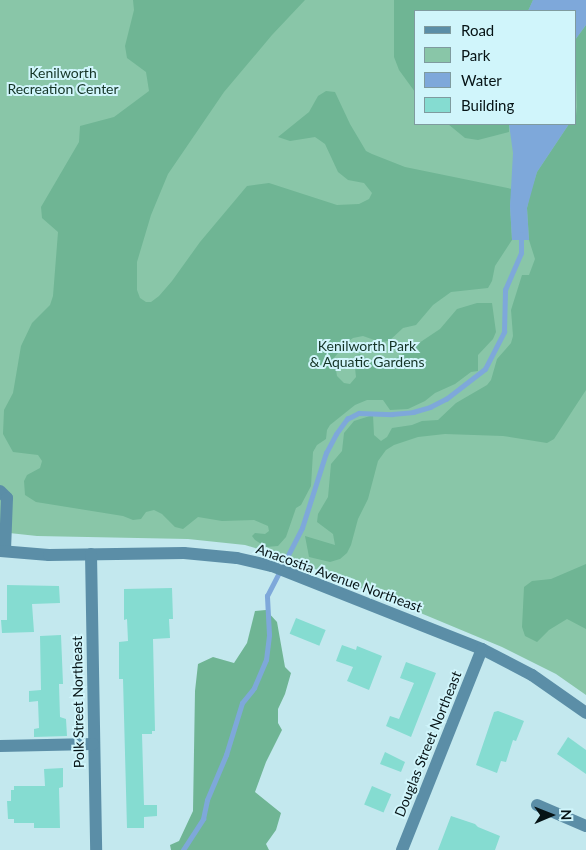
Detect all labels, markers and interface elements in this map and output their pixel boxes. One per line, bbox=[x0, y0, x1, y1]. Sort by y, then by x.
legend bbox=[414, 10, 576, 125]
text: Road bbox=[461, 21, 494, 39]
text: Park bbox=[461, 46, 490, 64]
park label: Kenilworth Recreation Center bbox=[7, 65, 119, 98]
text: Water bbox=[461, 71, 502, 89]
text: Building bbox=[461, 96, 514, 114]
park label: Kenilworth Park & Aquatic Gardens bbox=[309, 338, 425, 371]
street label: Anacostia Avenue Northeast bbox=[254, 540, 424, 616]
street label: Polk Street Northeast bbox=[68, 636, 88, 768]
street label: Douglas Street Northeast bbox=[391, 669, 465, 819]
north arrow bbox=[526, 790, 576, 840]
text: N bbox=[558, 809, 575, 820]

